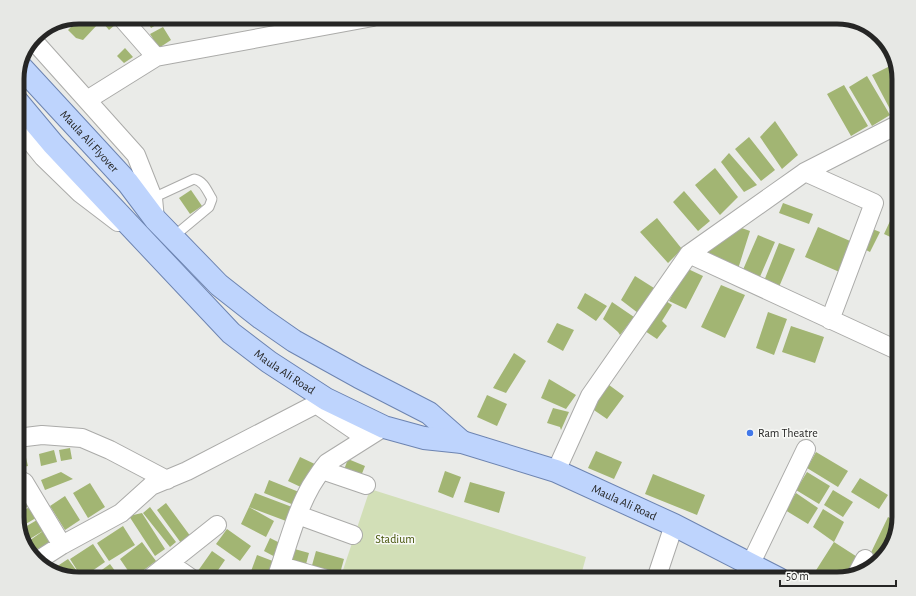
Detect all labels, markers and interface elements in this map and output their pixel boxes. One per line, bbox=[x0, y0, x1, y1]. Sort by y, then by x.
street label: Maula Ali Flyover bbox=[58, 108, 121, 175]
street label: Maula Ali Road bbox=[252, 347, 317, 396]
place label: Ram Theatre bbox=[758, 427, 818, 439]
marker: Ram Theatre bbox=[745, 428, 755, 438]
street label: Maula Ali Road bbox=[590, 482, 659, 522]
park label: Stadium bbox=[375, 533, 415, 545]
scale bar bbox=[780, 562, 896, 588]
text: 50 m bbox=[786, 570, 809, 582]

